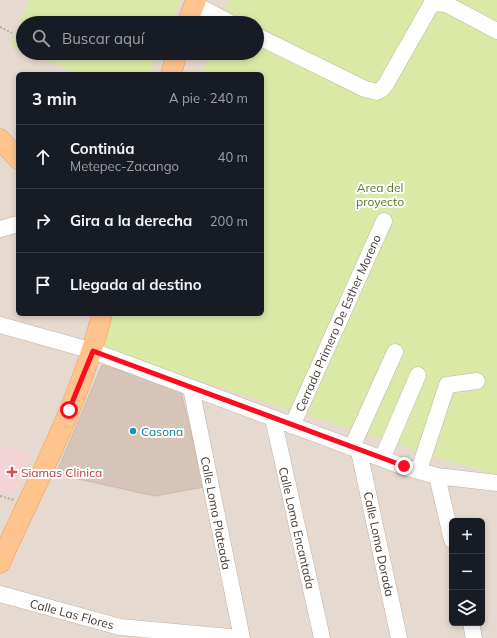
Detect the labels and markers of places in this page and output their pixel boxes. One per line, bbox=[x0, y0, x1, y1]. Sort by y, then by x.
place label: Casona bbox=[141, 424, 183, 439]
marker: Casona bbox=[128, 426, 138, 436]
place label: Siamas Clinica bbox=[21, 465, 102, 480]
marker: Siamas Clinica bbox=[6, 466, 18, 478]

